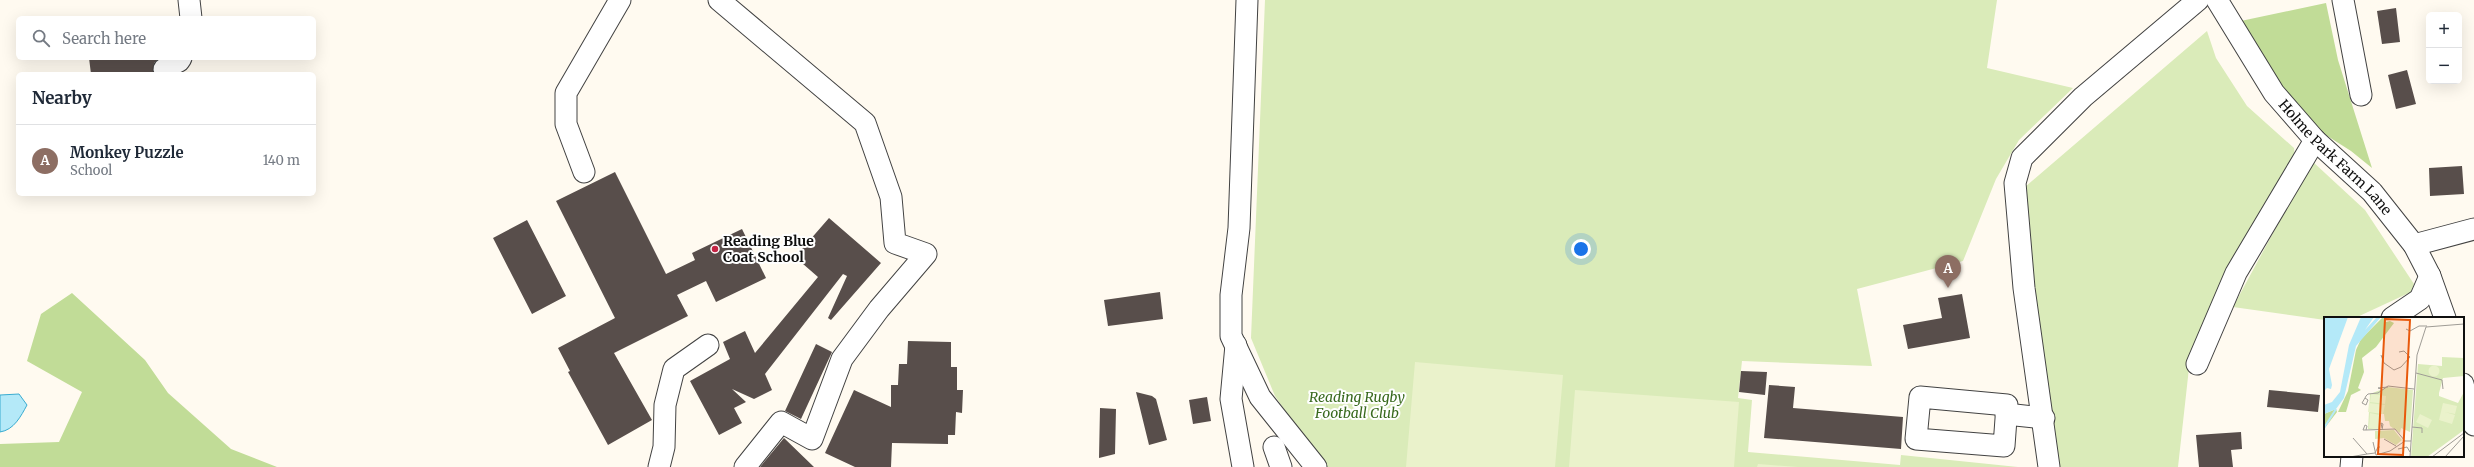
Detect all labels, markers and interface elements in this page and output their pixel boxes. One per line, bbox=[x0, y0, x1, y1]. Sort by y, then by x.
map controls bbox=[2426, 12, 2462, 84]
button: + bbox=[2426, 12, 2462, 48]
search box bbox=[16, 16, 316, 60]
icon: search bbox=[30, 27, 52, 49]
text: Search here bbox=[62, 29, 146, 48]
button: − bbox=[2426, 48, 2462, 84]
text: Nearby bbox=[32, 87, 92, 109]
street label: Holme Park Farm Lane bbox=[2275, 96, 2396, 219]
text: Monkey Puzzle bbox=[70, 143, 184, 162]
text: A bbox=[40, 152, 50, 169]
text: 140 m bbox=[263, 152, 300, 169]
text: School bbox=[70, 162, 112, 179]
place label: Reading Blue Coat School bbox=[723, 232, 814, 266]
your location bbox=[1571, 239, 1591, 259]
marker: Reading Blue Coat School bbox=[710, 244, 720, 254]
pin: A bbox=[1935, 255, 1961, 288]
inset map bbox=[2324, 317, 2464, 457]
park label: Reading Rugby Football Club bbox=[1309, 388, 1405, 422]

